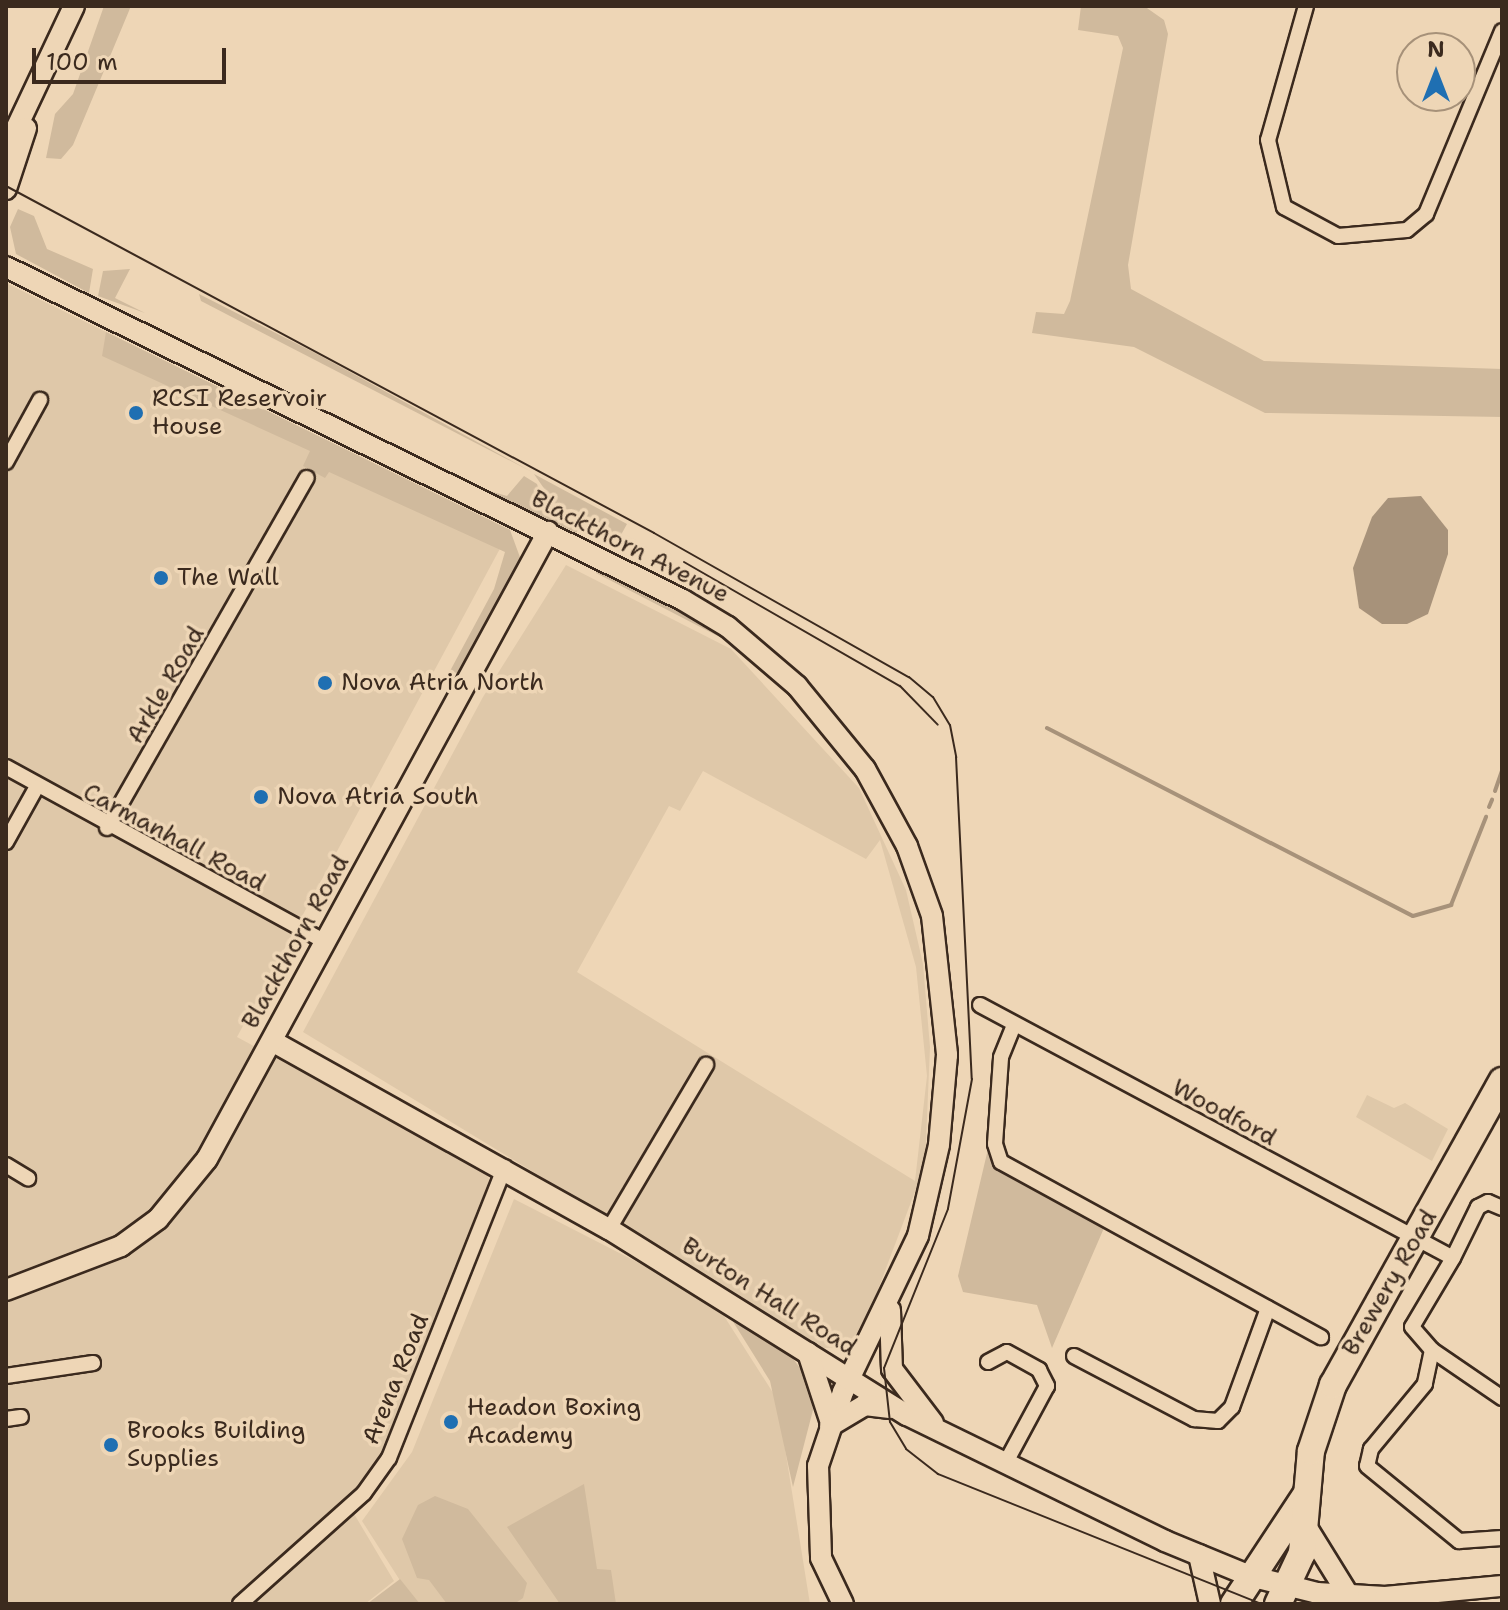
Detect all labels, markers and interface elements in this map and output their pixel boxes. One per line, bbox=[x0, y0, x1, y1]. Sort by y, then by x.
scale bar bbox=[36, 32, 230, 82]
north arrow bbox=[1396, 32, 1476, 112]
text: N bbox=[1427, 35, 1445, 64]
text: 100 m bbox=[46, 46, 118, 78]
place label: RCSI Reservoir House bbox=[152, 385, 327, 441]
marker: RCSI Reservoir House bbox=[127, 404, 145, 422]
street label: Blackthorn Avenue bbox=[526, 485, 734, 609]
place label: The Wall bbox=[177, 564, 279, 592]
marker: The Wall bbox=[152, 569, 170, 587]
street label: Arkle Road bbox=[121, 622, 211, 748]
place label: Nova Atria North bbox=[341, 669, 544, 697]
marker: Nova Atria North bbox=[316, 674, 334, 692]
street label: Carmanhall Road bbox=[78, 778, 270, 898]
place label: Nova Atria South bbox=[277, 783, 479, 811]
marker: Nova Atria South bbox=[252, 788, 270, 806]
street label: Blackthorn Road bbox=[236, 850, 356, 1034]
street label: Woodford bbox=[1167, 1074, 1281, 1152]
street label: Brewery Road bbox=[1337, 1205, 1443, 1361]
street label: Burton Hall Road bbox=[676, 1232, 862, 1362]
street label: Arena Road bbox=[357, 1309, 435, 1449]
place label: Headon Boxing Academy bbox=[467, 1394, 641, 1450]
marker: Headon Boxing Academy bbox=[442, 1413, 460, 1431]
place label: Brooks Building Supplies bbox=[127, 1417, 306, 1473]
marker: Brooks Building Supplies bbox=[102, 1436, 120, 1454]

